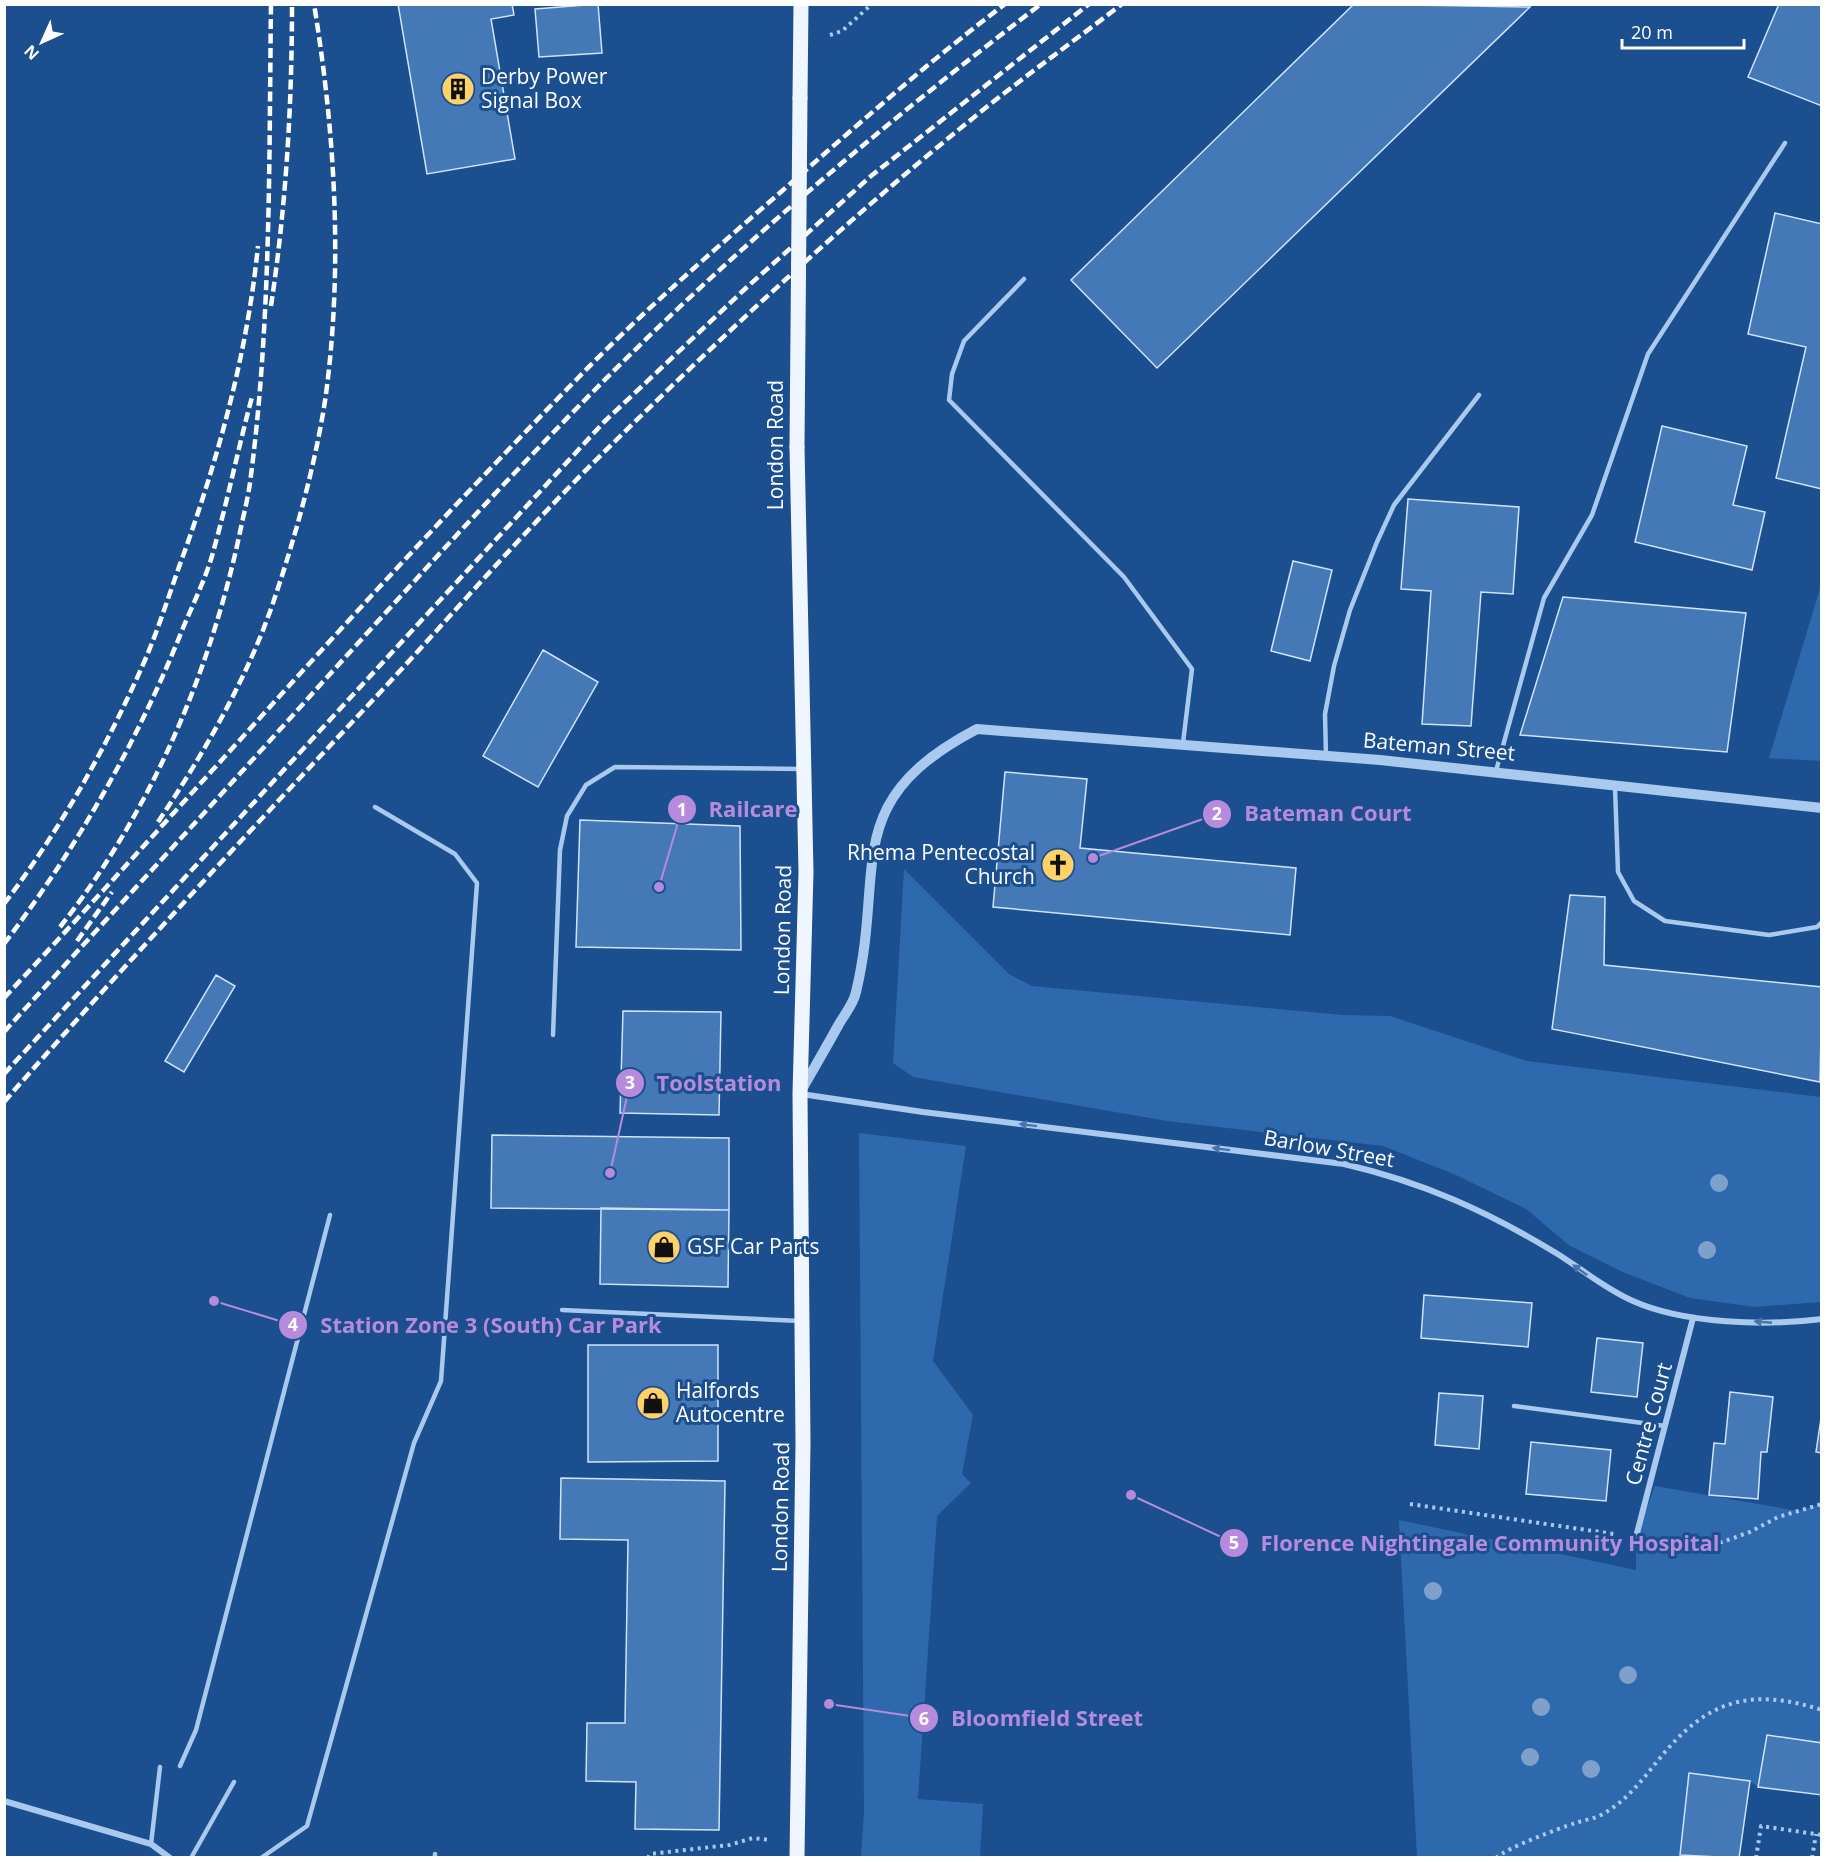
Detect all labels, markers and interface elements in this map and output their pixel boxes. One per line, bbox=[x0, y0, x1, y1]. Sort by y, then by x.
north arrow bbox=[12, 12, 72, 72]
scale bar bbox=[1622, 12, 1744, 50]
text: 20 m bbox=[1631, 20, 1673, 44]
text: N bbox=[19, 40, 44, 65]
place label: Derby Power Signal Box bbox=[481, 62, 608, 114]
building icon: Derby Power Signal Box bbox=[440, 71, 476, 107]
street label: London Road bbox=[761, 380, 789, 510]
street label: Bateman Street bbox=[1362, 725, 1516, 767]
callout: Railcare bbox=[667, 789, 810, 829]
text: Railcare bbox=[709, 793, 797, 823]
callout: Bateman Court bbox=[1202, 794, 1424, 834]
text: 1 bbox=[677, 797, 687, 821]
text: Bateman Court bbox=[1244, 797, 1412, 827]
text: 2 bbox=[1212, 801, 1222, 825]
place label: Rhema Pentecostal Church bbox=[847, 838, 1035, 890]
church icon: Rhema Pentecostal Church bbox=[1040, 847, 1076, 883]
street label: London Road bbox=[767, 865, 797, 995]
callout: Toolstation bbox=[615, 1063, 794, 1103]
text: Toolstation bbox=[657, 1067, 781, 1097]
text: 3 bbox=[625, 1070, 635, 1094]
one-way arrow bbox=[1018, 1120, 1037, 1130]
street label: Barlow Street bbox=[1262, 1123, 1397, 1173]
one-way arrow bbox=[1212, 1144, 1231, 1154]
shop icon: GSF Car Parts bbox=[646, 1229, 682, 1265]
place label: GSF Car Parts bbox=[687, 1232, 819, 1260]
one-way arrow bbox=[1572, 1264, 1587, 1276]
callout: Station Zone 3 (South) Car Park bbox=[278, 1305, 674, 1345]
text: Station Zone 3 (South) Car Park bbox=[320, 1309, 662, 1339]
text: 4 bbox=[288, 1312, 298, 1336]
one-way arrow bbox=[1754, 1317, 1773, 1327]
street label: Centre Court bbox=[1618, 1359, 1678, 1488]
place label: Halfords Autocentre bbox=[676, 1376, 785, 1428]
shop icon: Halfords Autocentre bbox=[635, 1385, 671, 1421]
street label: London Road bbox=[765, 1442, 795, 1572]
callout: Florence Nightingale Community Hospital bbox=[1219, 1523, 1732, 1563]
text: Florence Nightingale Community Hospital bbox=[1260, 1527, 1720, 1557]
text: 5 bbox=[1229, 1530, 1239, 1554]
callout: Bloomfield Street bbox=[909, 1698, 1155, 1738]
text: Bloomfield Street bbox=[951, 1702, 1143, 1732]
text: 6 bbox=[919, 1706, 929, 1730]

